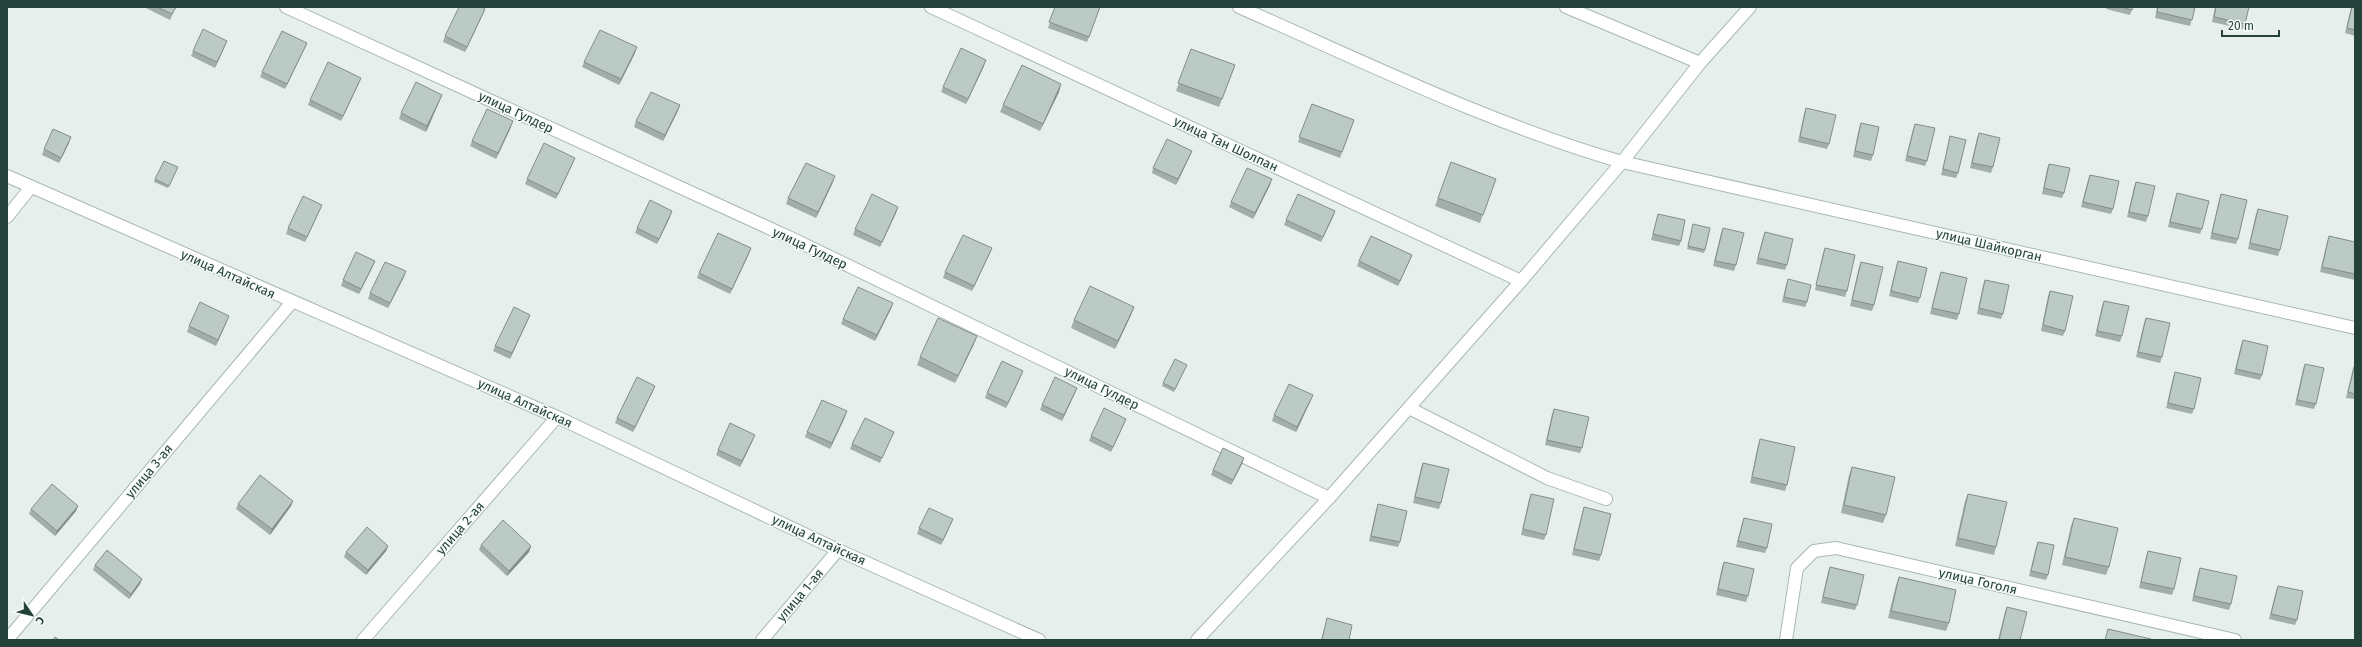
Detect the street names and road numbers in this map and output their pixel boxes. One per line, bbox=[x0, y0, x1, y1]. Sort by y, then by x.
street label: улица Гулдер bbox=[476, 88, 556, 136]
street label: улица Тан Шолпан bbox=[1171, 113, 1281, 175]
street label: улица Гулдер bbox=[770, 224, 850, 272]
street label: улица Шайкорган bbox=[1935, 226, 2043, 264]
street label: улица Алтайская bbox=[178, 246, 278, 302]
street label: улица Гулдер bbox=[1062, 364, 1142, 412]
street label: улица Алтайская bbox=[475, 375, 575, 431]
street label: улица 3-ая bbox=[122, 441, 176, 501]
street label: улица 2-ая bbox=[433, 498, 487, 558]
street label: улица Алтайская bbox=[770, 512, 868, 568]
street label: улица 1-ая bbox=[773, 565, 827, 625]
street label: улица Гоголя bbox=[1937, 565, 2019, 597]

